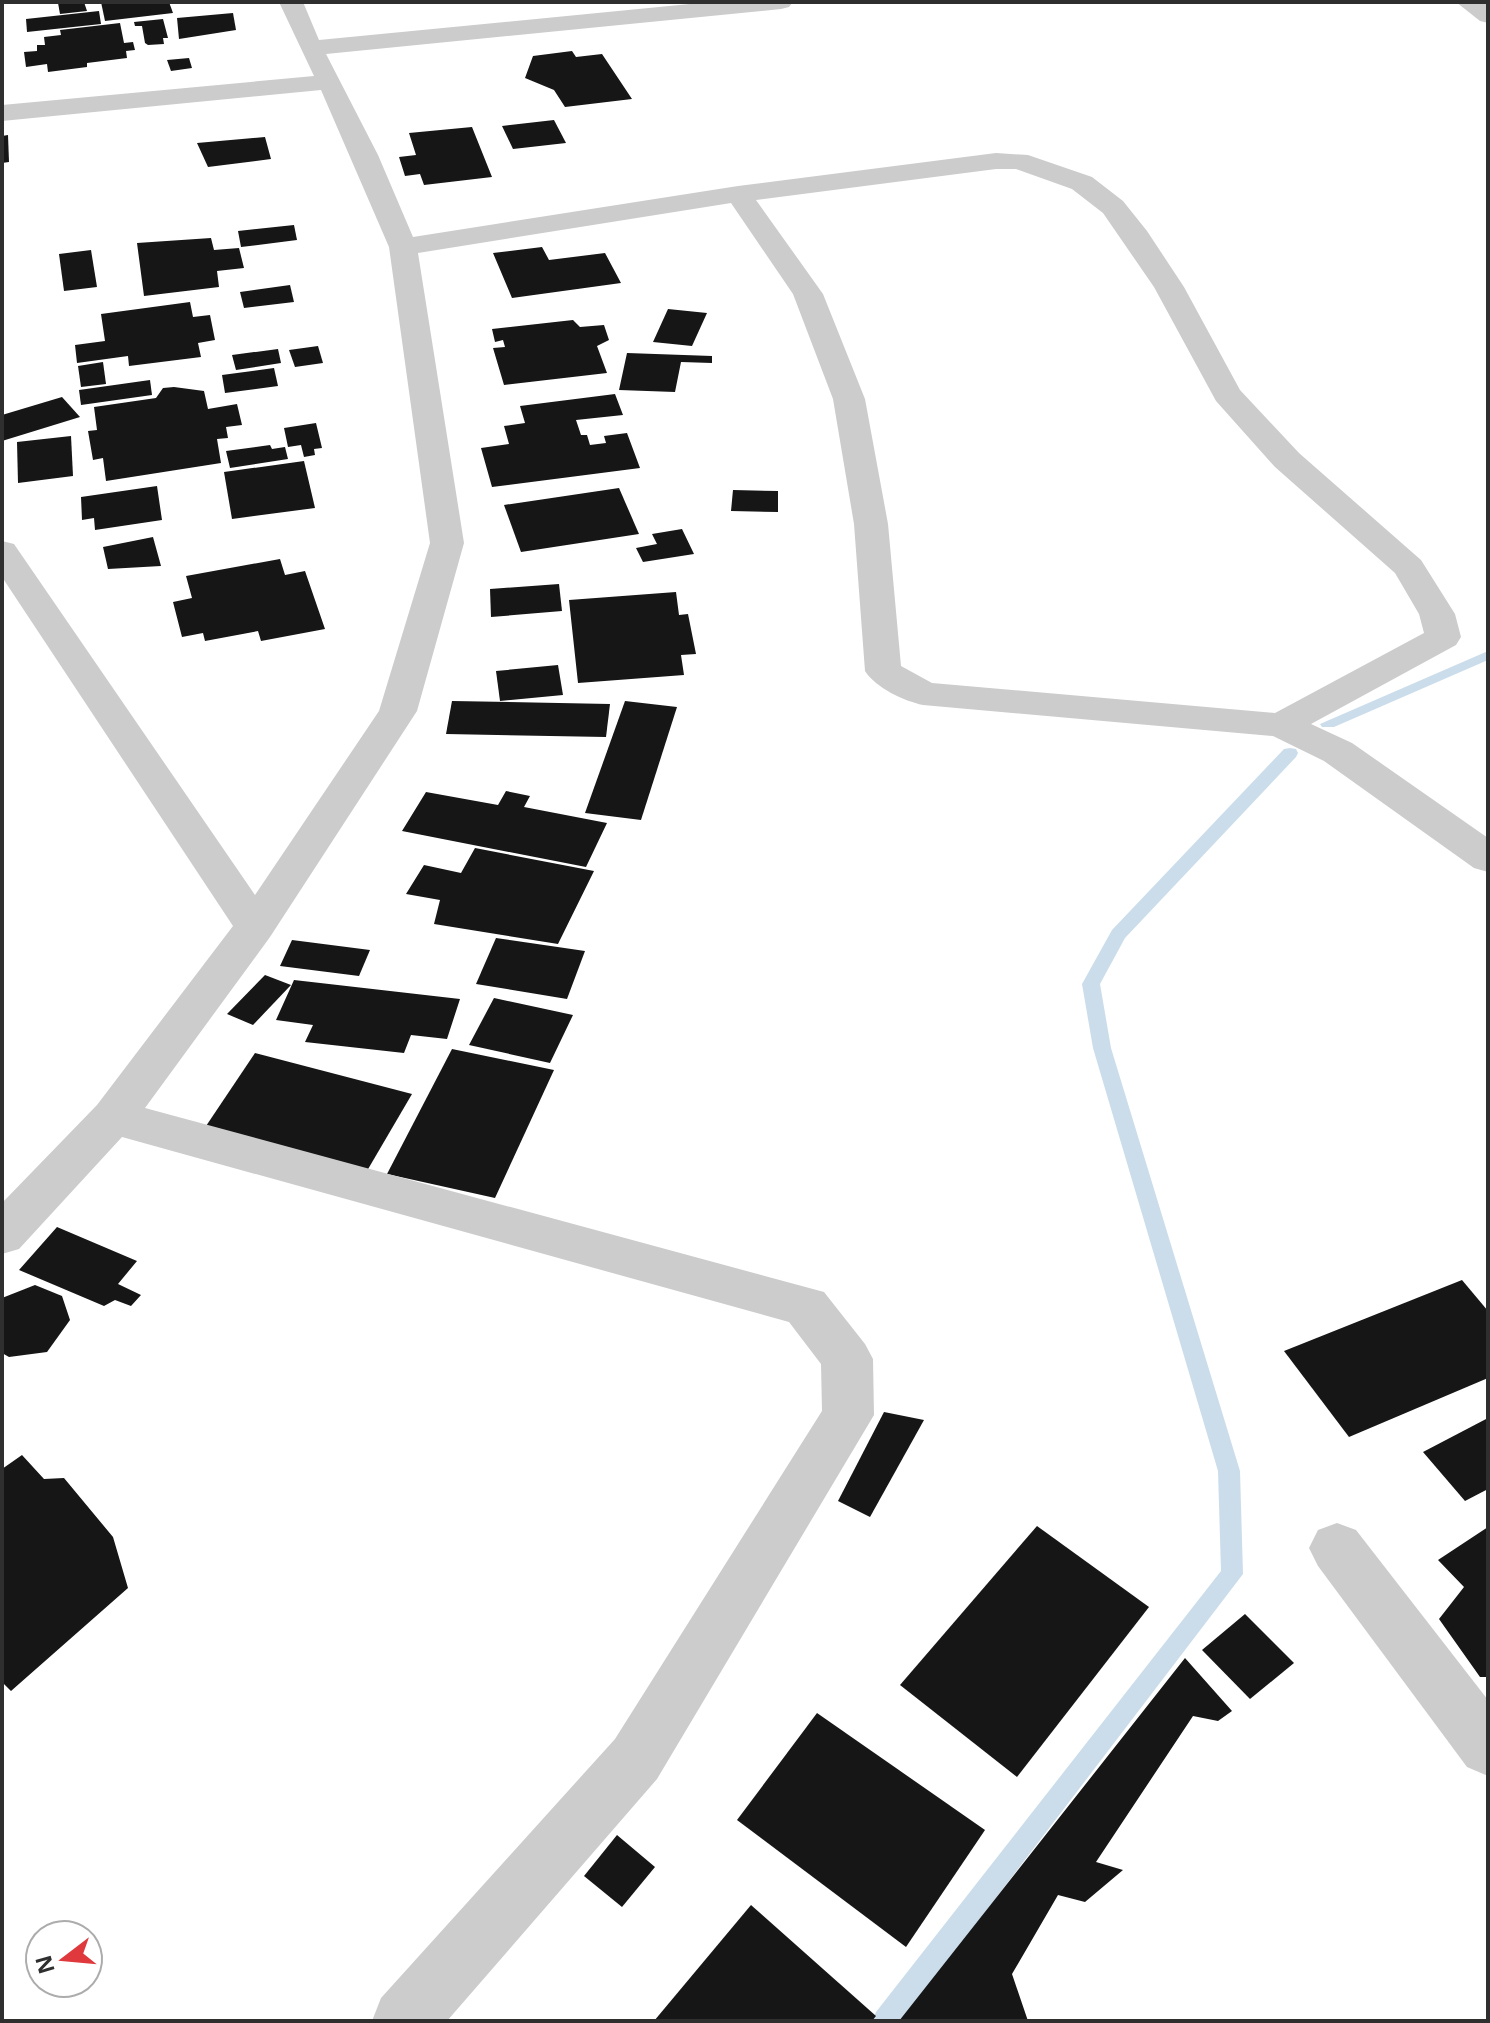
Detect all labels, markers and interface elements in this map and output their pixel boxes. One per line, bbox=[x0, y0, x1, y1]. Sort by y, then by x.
north arrow bbox=[24, 1919, 104, 1999]
text: N bbox=[27, 1952, 61, 1978]

